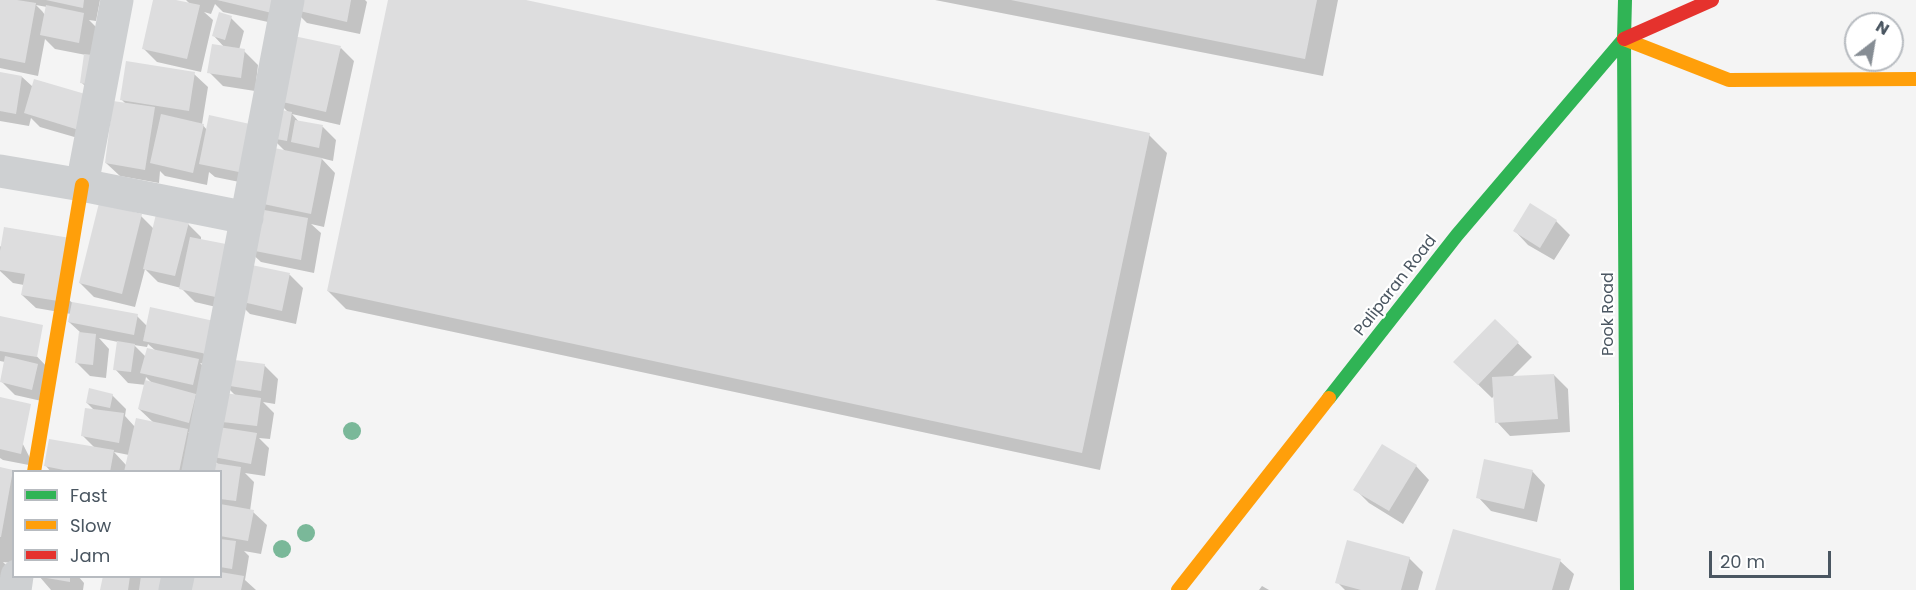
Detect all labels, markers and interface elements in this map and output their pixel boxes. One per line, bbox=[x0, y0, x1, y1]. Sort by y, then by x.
north arrow bbox=[1844, 12, 1904, 72]
text: N bbox=[1871, 15, 1894, 41]
street label: Paliparan Road bbox=[1351, 232, 1441, 340]
street label: Pook Road bbox=[1599, 272, 1619, 356]
legend bbox=[12, 470, 222, 578]
text: Fast bbox=[70, 483, 107, 508]
text: Slow bbox=[70, 513, 111, 538]
scale bar bbox=[1712, 539, 1834, 577]
text: Jam bbox=[70, 543, 110, 568]
text: 20 m bbox=[1720, 549, 1765, 574]

